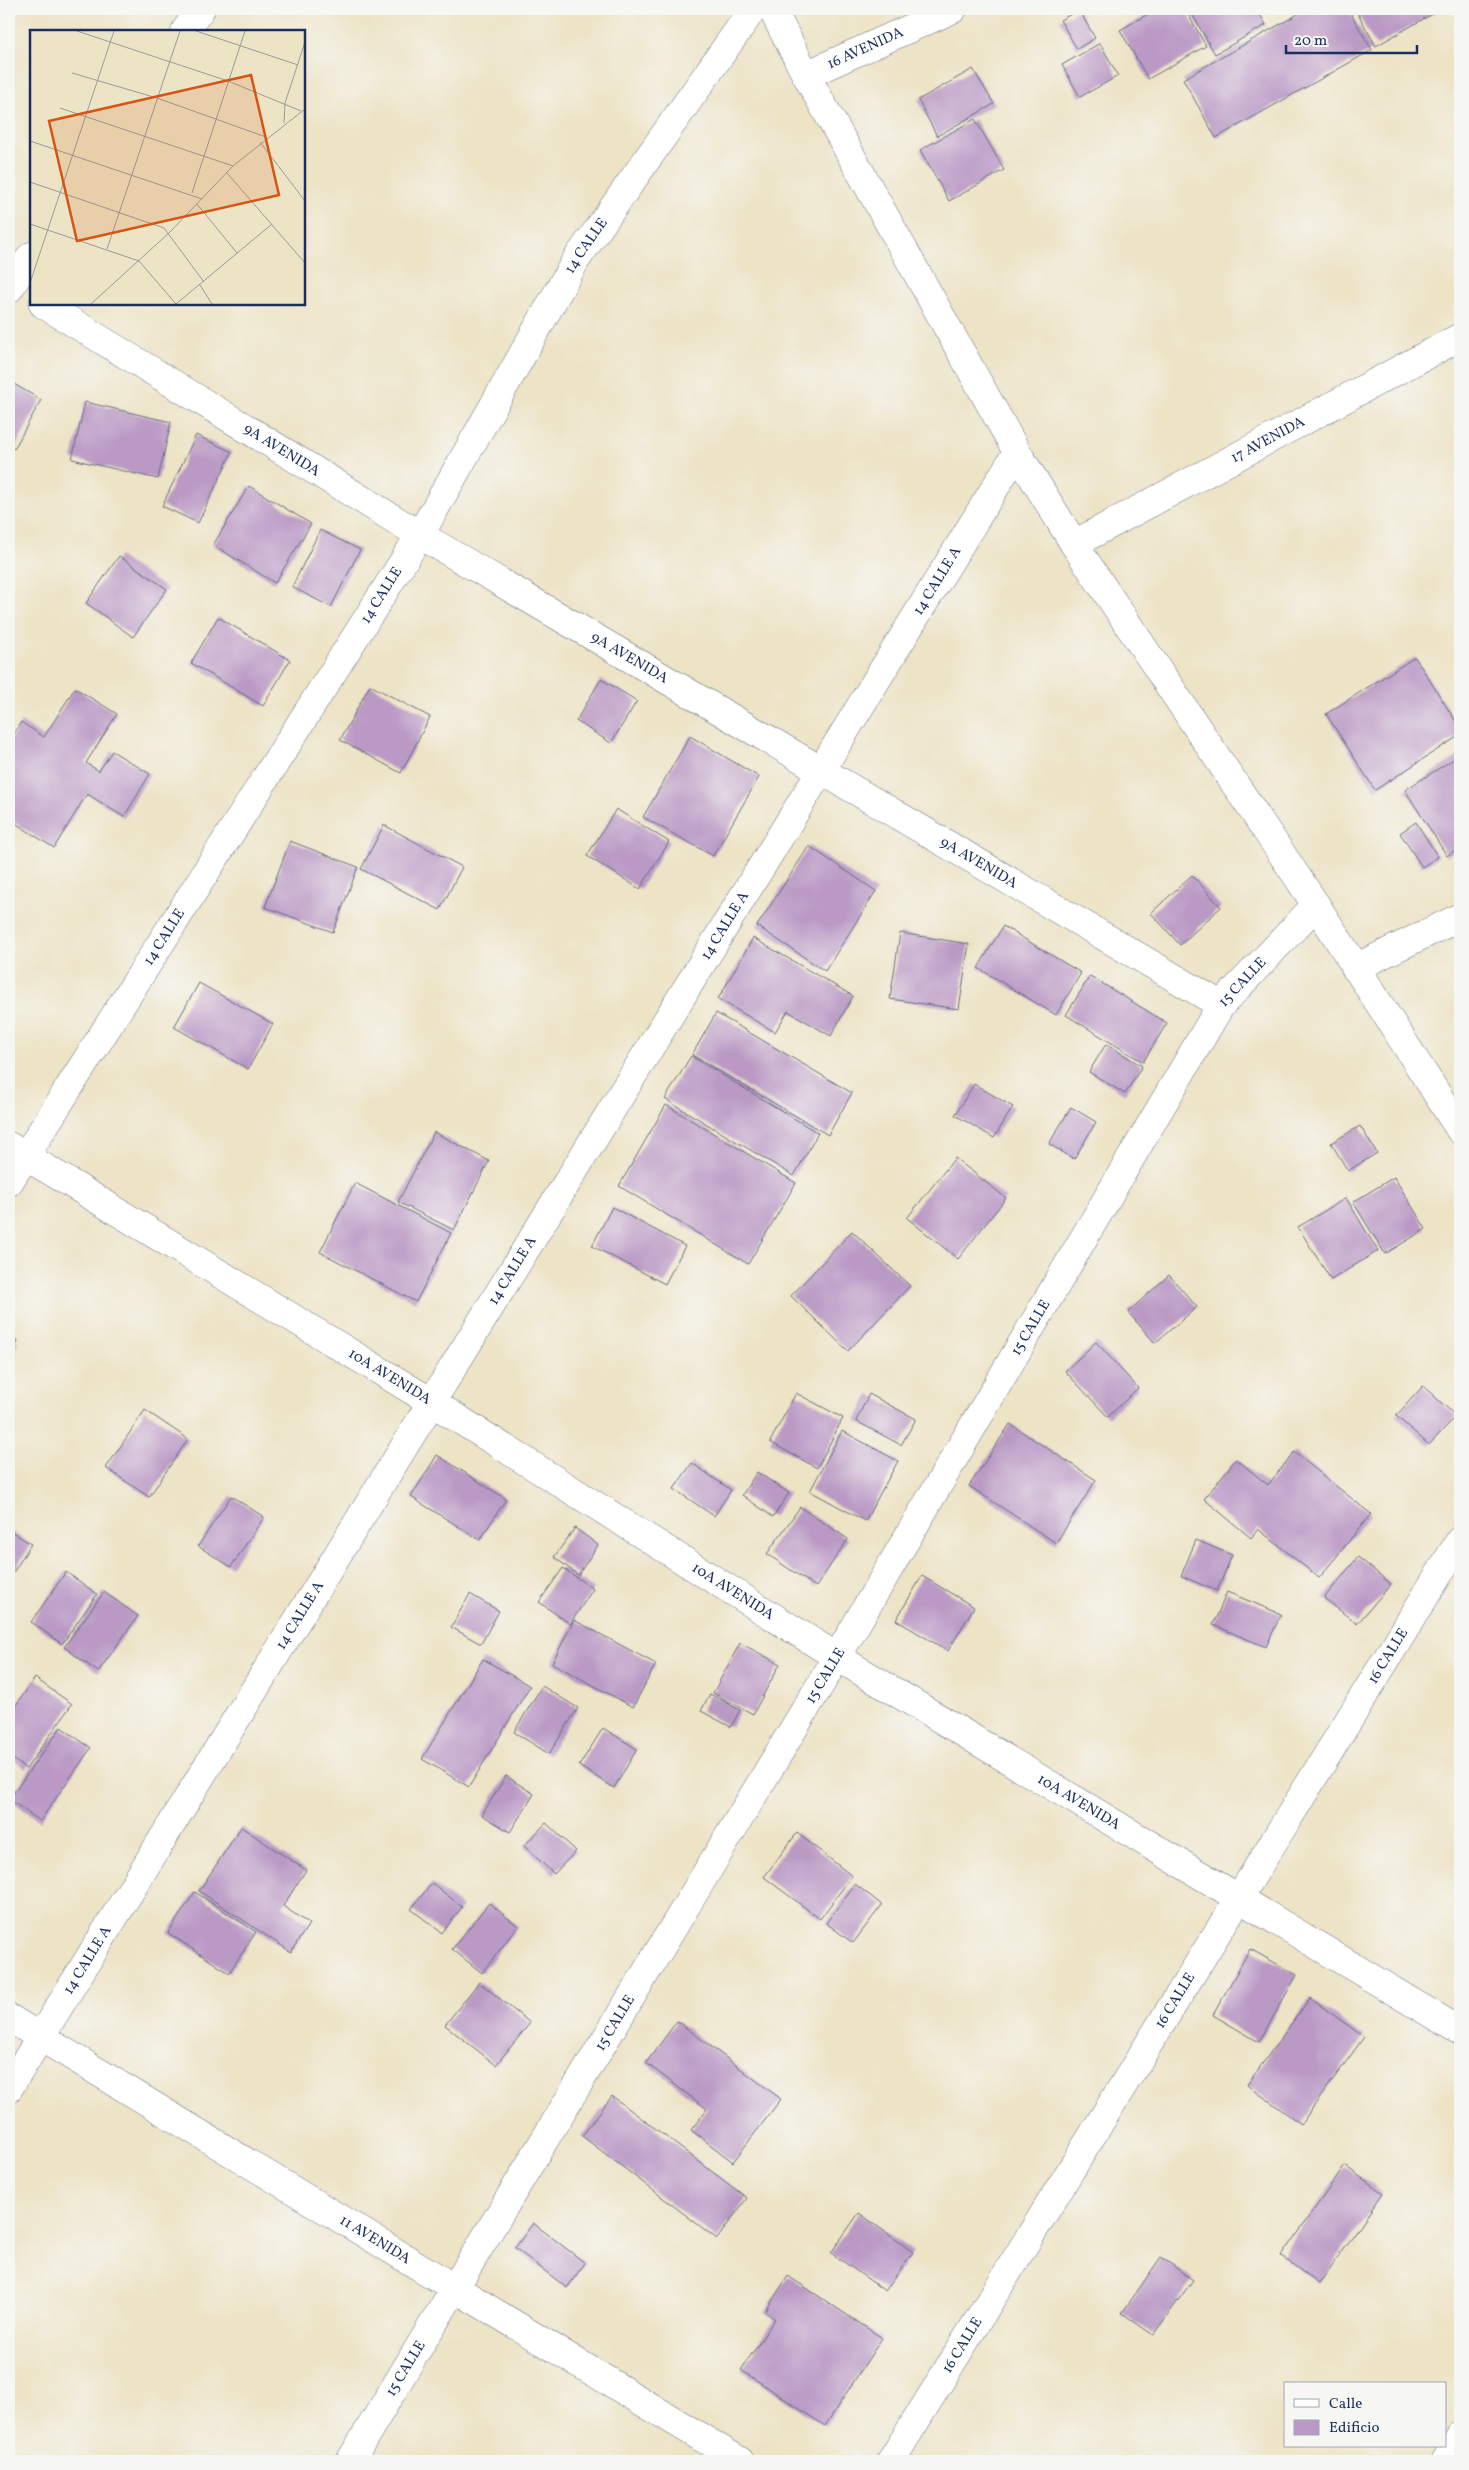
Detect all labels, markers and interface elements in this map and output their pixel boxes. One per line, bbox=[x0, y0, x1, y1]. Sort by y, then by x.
street label: 16 AVENIDA bbox=[824, 22, 907, 75]
scale bar bbox=[1286, 22, 1418, 54]
inset map bbox=[30, 30, 305, 305]
text: 20 m bbox=[1294, 31, 1327, 52]
street label: 14 CALLE bbox=[560, 214, 613, 278]
street label: 17 AVENIDA bbox=[1227, 411, 1309, 469]
street label: 9A AVENIDA bbox=[239, 419, 325, 482]
street label: 14 CALLE A bbox=[908, 542, 967, 619]
street label: 14 CALLE bbox=[356, 563, 408, 628]
street label: 9A AVENIDA bbox=[587, 627, 673, 689]
street label: 9A AVENIDA bbox=[936, 832, 1022, 894]
street label: 14 CALLE A bbox=[696, 887, 754, 964]
street label: 14 CALLE bbox=[139, 905, 190, 970]
street label: 15 CALLE bbox=[1214, 953, 1272, 1012]
street label: 14 CALLE A bbox=[483, 1232, 542, 1309]
street label: 15 CALLE bbox=[1006, 1296, 1056, 1360]
street label: 10A AVENIDA bbox=[344, 1343, 435, 1410]
street label: 10A AVENIDA bbox=[688, 1558, 778, 1626]
street label: 14 CALLE A bbox=[271, 1577, 330, 1654]
street label: 16 CALLE bbox=[1363, 1624, 1414, 1688]
street label: 15 CALLE bbox=[801, 1644, 851, 1708]
street label: 10A AVENIDA bbox=[1033, 1769, 1125, 1835]
street label: 14 CALLE A bbox=[58, 1922, 117, 1999]
street label: 16 CALLE bbox=[1150, 1969, 1201, 2033]
street label: 15 CALLE bbox=[590, 1991, 640, 2055]
street label: 11 AVENIDA bbox=[335, 2210, 415, 2270]
street label: 16 CALLE bbox=[937, 2313, 988, 2377]
street label: 15 CALLE bbox=[381, 2337, 431, 2401]
legend bbox=[1284, 2382, 1446, 2448]
text: Calle bbox=[1329, 2394, 1362, 2415]
text: Edificio bbox=[1329, 2418, 1380, 2439]

